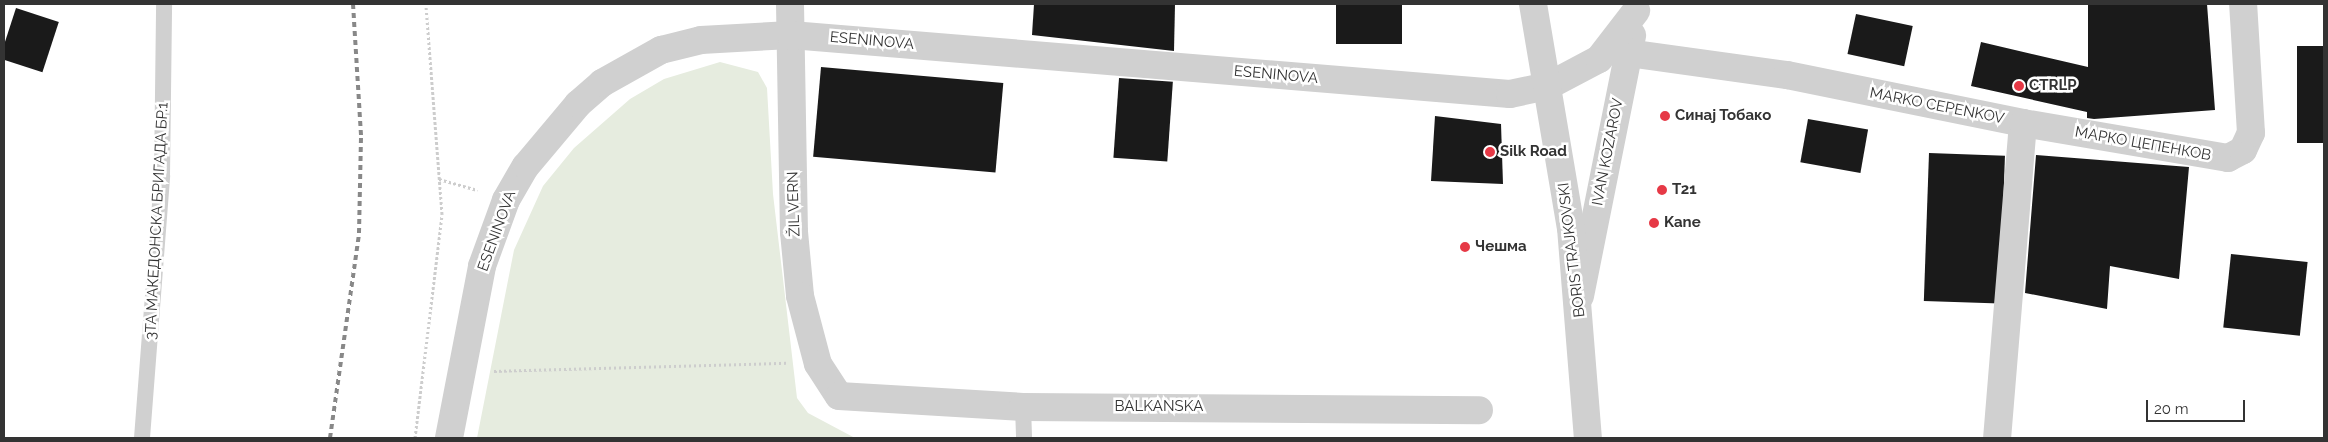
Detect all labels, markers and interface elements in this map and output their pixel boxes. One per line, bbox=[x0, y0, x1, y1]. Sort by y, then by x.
street label: ESENINOVA bbox=[829, 28, 915, 54]
street label: ESENINOVA bbox=[1233, 62, 1319, 88]
place label: CTRLP bbox=[2029, 77, 2077, 95]
marker: CTRLP bbox=[2013, 80, 2025, 92]
street label: MARKO CEPENKOV bbox=[1868, 84, 2006, 128]
street label: IVAN KOZAROV bbox=[1589, 97, 1627, 207]
street label: 3ТА МАКЕДОНСКА БРИГАДА БР.1 bbox=[142, 101, 172, 341]
place label: Синај Тобако bbox=[1675, 107, 1772, 125]
marker: Синај Тобако bbox=[1659, 110, 1671, 122]
street label: МАРКО ЦЕПЕНКОВ bbox=[2074, 123, 2212, 165]
place label: Silk Road bbox=[1500, 143, 1567, 161]
marker: Silk Road bbox=[1484, 146, 1496, 158]
street label: ŽIL VERN bbox=[784, 170, 804, 238]
street label: BORIS TRAJKOVSKI bbox=[1555, 181, 1589, 319]
place label: T21 bbox=[1672, 181, 1697, 199]
marker: T21 bbox=[1656, 184, 1668, 196]
street label: ESENINOVA bbox=[474, 188, 520, 274]
place label: Kane bbox=[1664, 214, 1701, 232]
marker: Kane bbox=[1648, 217, 1660, 229]
place label: Чешма bbox=[1475, 238, 1527, 256]
marker: Чешма bbox=[1459, 241, 1471, 253]
scale bar bbox=[2148, 390, 2247, 422]
street label: BALKANSKA bbox=[1115, 398, 1203, 416]
text: 20 m bbox=[2154, 400, 2189, 418]

